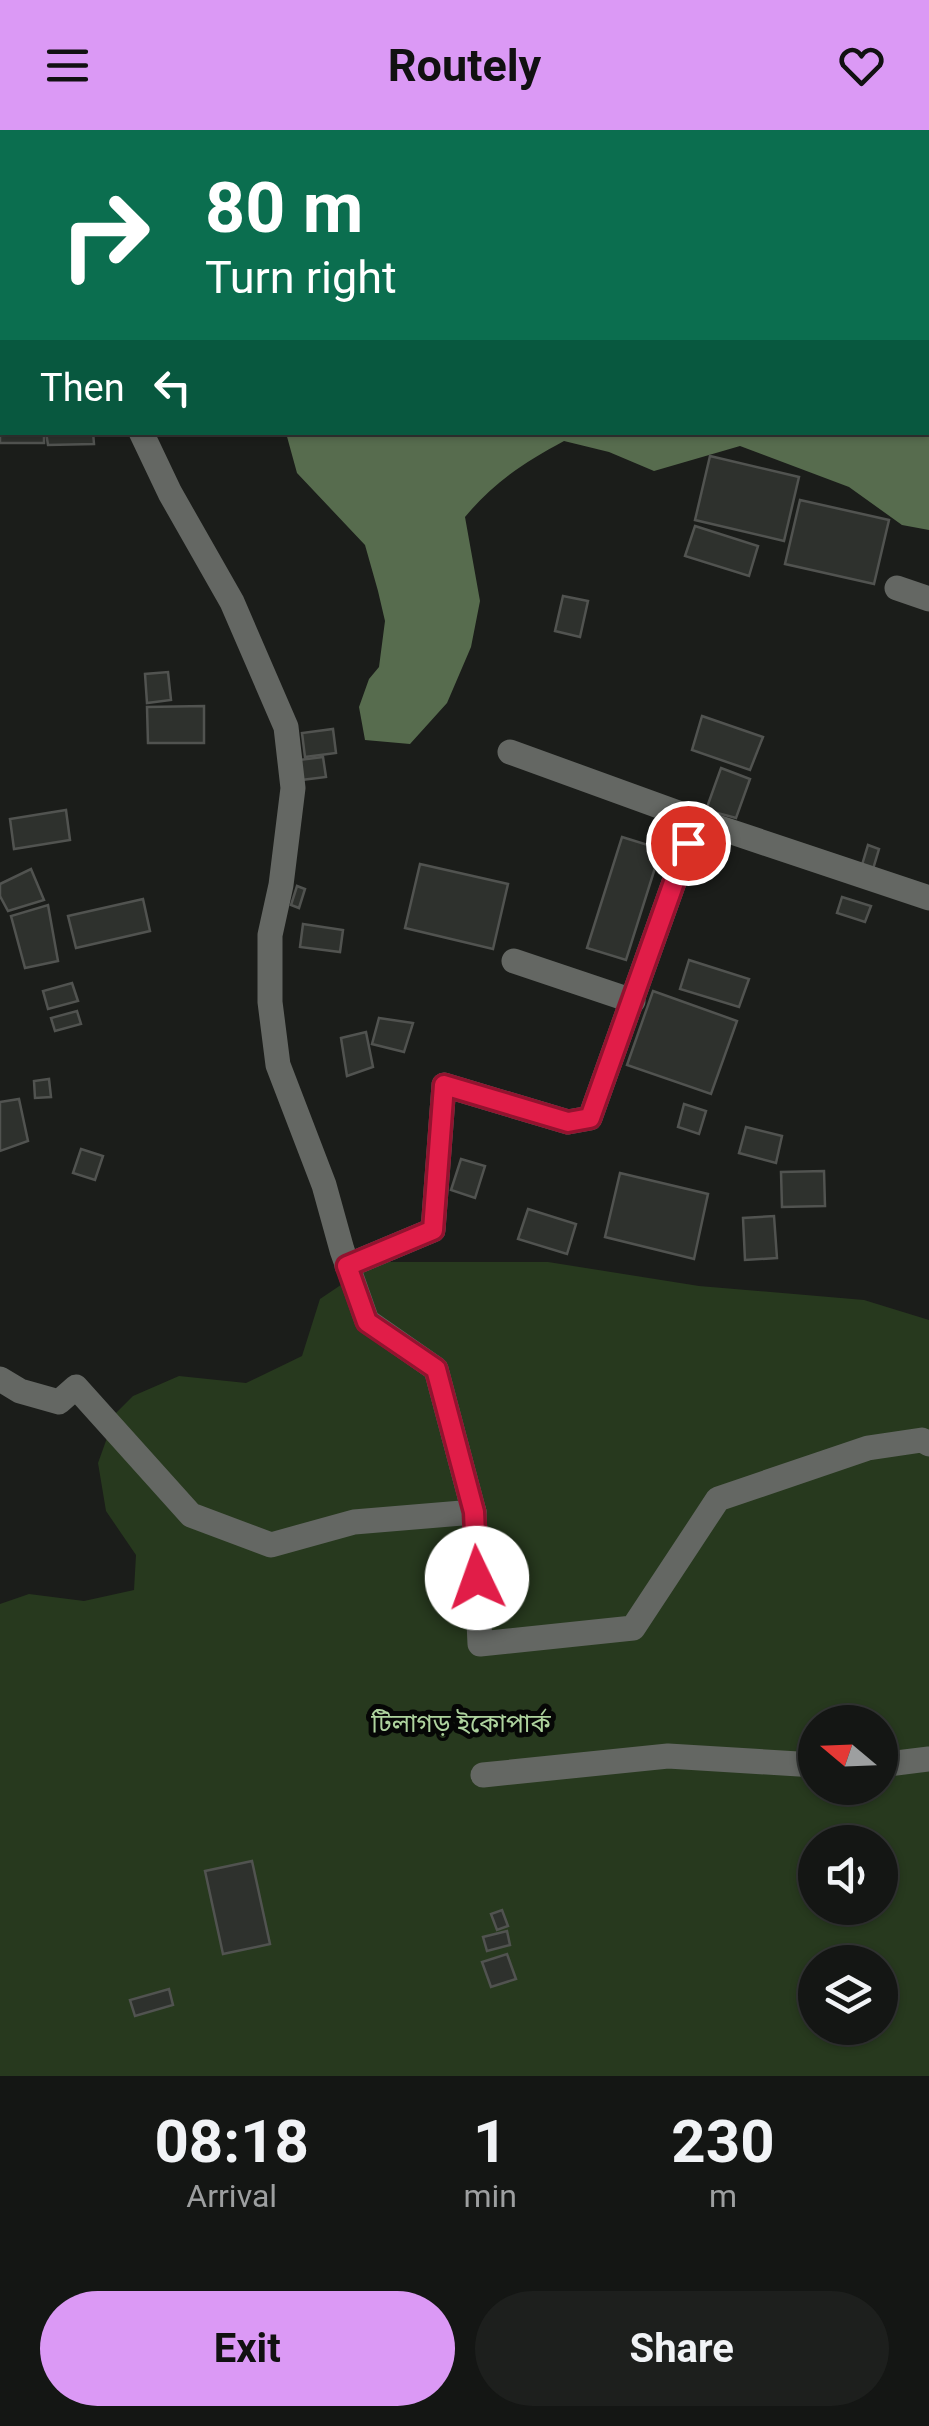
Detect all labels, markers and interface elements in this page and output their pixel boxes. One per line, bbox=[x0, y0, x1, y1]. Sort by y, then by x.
icon: menu bbox=[40, 38, 95, 93]
icon: heart bbox=[834, 38, 889, 93]
text: Routely bbox=[388, 39, 541, 92]
text: 80 m bbox=[205, 167, 363, 249]
icon: right bbox=[40, 170, 170, 300]
text: Turn right bbox=[205, 251, 397, 304]
icon: left bbox=[145, 360, 200, 415]
text: Then bbox=[40, 366, 125, 410]
pin bbox=[646, 801, 731, 886]
icon: arrive bbox=[661, 816, 716, 871]
position arrow bbox=[425, 1526, 529, 1630]
north arrow bbox=[798, 1705, 898, 1805]
map controls bbox=[798, 1705, 898, 2045]
park label: টিলাগড় ইকোপার্ক bbox=[370, 1708, 551, 1738]
button: sound bbox=[798, 1825, 898, 1925]
button: layers bbox=[798, 1945, 898, 2045]
text: 08:18 bbox=[154, 2106, 309, 2177]
text: 1 bbox=[473, 2106, 507, 2177]
text: 230 bbox=[671, 2106, 775, 2177]
text: Arrival bbox=[186, 2177, 277, 2215]
text: min bbox=[463, 2177, 517, 2215]
text: m bbox=[709, 2177, 737, 2215]
button: Exit bbox=[40, 2291, 455, 2406]
button: Share bbox=[475, 2291, 889, 2406]

